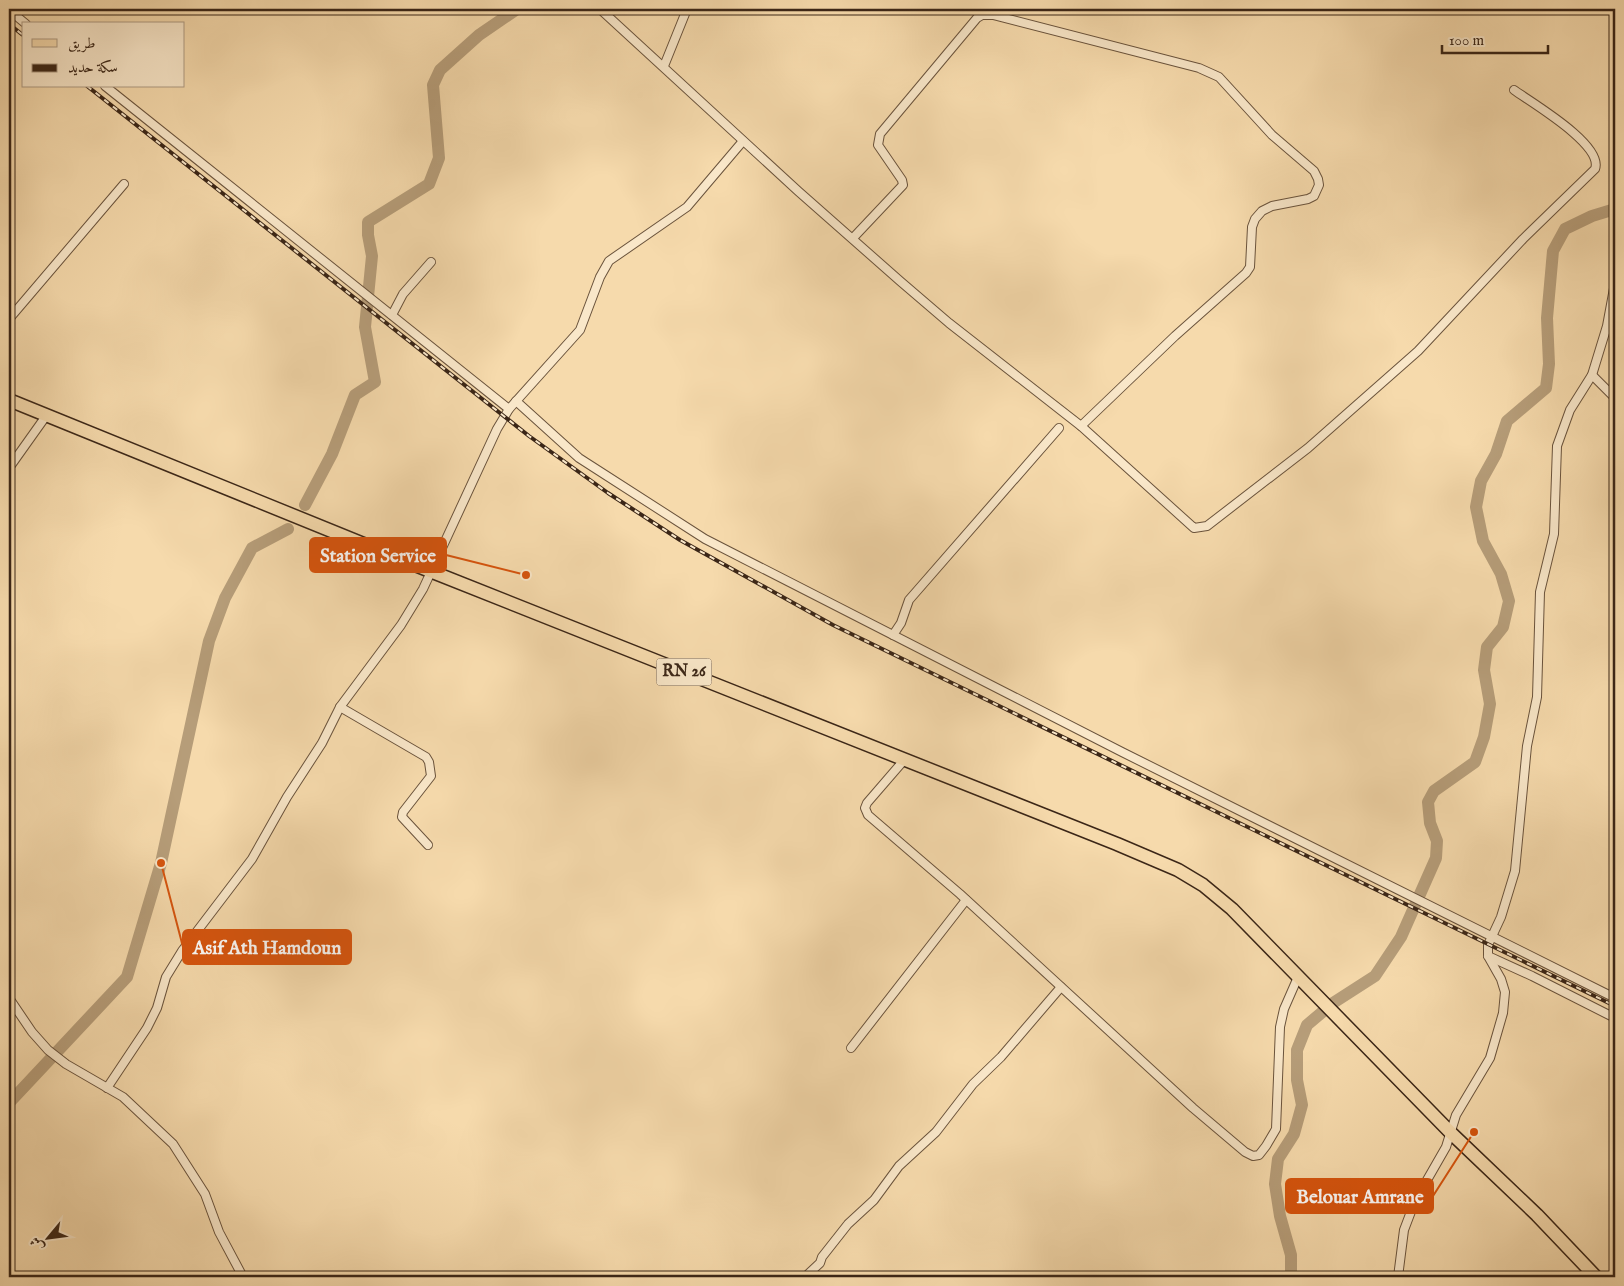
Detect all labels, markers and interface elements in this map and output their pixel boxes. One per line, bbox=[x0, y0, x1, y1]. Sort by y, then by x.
legend bbox=[22, 22, 185, 88]
scale bar bbox=[1442, 22, 1548, 54]
text: 100 m bbox=[1449, 31, 1485, 50]
text: طريق bbox=[68, 34, 95, 53]
text: سكة حديد bbox=[68, 58, 118, 77]
callout: Station Service bbox=[310, 538, 446, 572]
text: Station Service bbox=[320, 545, 436, 569]
road number: RN 26 bbox=[656, 659, 712, 686]
callout: Asif Ath Hamdoun bbox=[183, 930, 351, 964]
text: Asif Ath Hamdoun bbox=[192, 937, 341, 961]
callout: Belouar Amrane bbox=[1286, 1179, 1433, 1213]
text: Belouar Amrane bbox=[1296, 1186, 1424, 1210]
north arrow bbox=[22, 1214, 72, 1264]
text: ش bbox=[26, 1233, 49, 1254]

